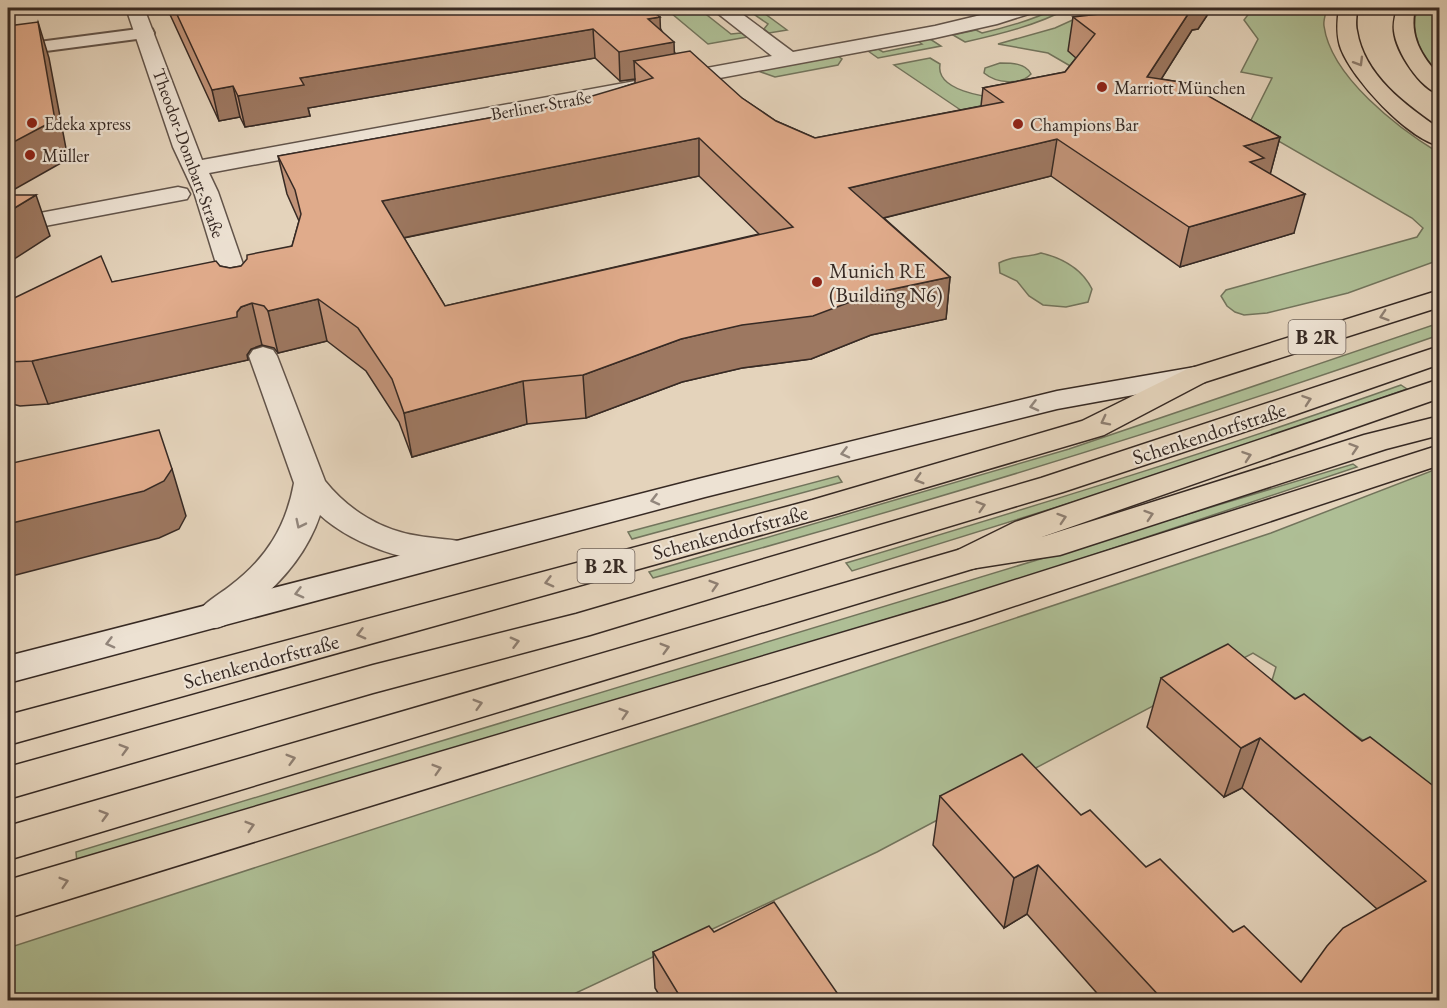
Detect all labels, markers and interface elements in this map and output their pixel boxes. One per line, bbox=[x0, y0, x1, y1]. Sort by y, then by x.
one-way arrow bbox=[1352, 56, 1364, 66]
street label: Theodor-Dombart-Straße bbox=[148, 65, 230, 241]
place label: Marriott München bbox=[1114, 76, 1246, 99]
marker: Marriott München bbox=[1095, 80, 1109, 94]
street label: Berliner Straße bbox=[489, 85, 593, 125]
place label: Edeka xpress bbox=[44, 112, 131, 135]
place label: Champions Bar bbox=[1030, 113, 1139, 136]
marker: Edeka xpress bbox=[25, 116, 39, 130]
marker: Champions Bar bbox=[1011, 117, 1025, 131]
place label: Müller bbox=[42, 144, 89, 167]
marker: Müller bbox=[23, 148, 37, 162]
place label: Munich RE (Building N6) bbox=[829, 257, 943, 308]
marker: Munich RE (Building N6) bbox=[810, 275, 824, 289]
one-way arrow bbox=[1379, 309, 1390, 321]
road number: B 2R bbox=[1288, 320, 1346, 354]
street label: Schenkendorfstraße bbox=[1129, 395, 1289, 471]
one-way arrow bbox=[1301, 395, 1312, 408]
one-way arrow bbox=[1029, 399, 1039, 412]
one-way arrow bbox=[1100, 414, 1111, 426]
one-way arrow bbox=[1348, 443, 1359, 456]
one-way arrow bbox=[840, 445, 850, 458]
one-way arrow bbox=[1241, 451, 1252, 464]
one-way arrow bbox=[914, 472, 925, 484]
one-way arrow bbox=[651, 493, 661, 506]
street label: Schenkendorfstraße bbox=[649, 498, 811, 566]
one-way arrow bbox=[975, 501, 986, 513]
one-way arrow bbox=[1143, 509, 1154, 522]
one-way arrow bbox=[1056, 513, 1067, 526]
one-way arrow bbox=[296, 518, 308, 529]
road number: B 2R bbox=[578, 549, 634, 583]
one-way arrow bbox=[544, 575, 555, 587]
one-way arrow bbox=[708, 580, 719, 592]
one-way arrow bbox=[294, 586, 304, 599]
one-way arrow bbox=[356, 626, 366, 639]
street label: Schenkendorfstraße bbox=[180, 627, 342, 695]
one-way arrow bbox=[105, 636, 116, 648]
one-way arrow bbox=[509, 637, 520, 649]
one-way arrow bbox=[659, 643, 670, 655]
one-way arrow bbox=[472, 699, 483, 711]
one-way arrow bbox=[618, 708, 628, 720]
one-way arrow bbox=[119, 744, 129, 757]
one-way arrow bbox=[285, 754, 296, 766]
one-way arrow bbox=[431, 764, 442, 776]
one-way arrow bbox=[99, 809, 109, 822]
one-way arrow bbox=[244, 821, 255, 833]
one-way arrow bbox=[58, 877, 68, 889]

